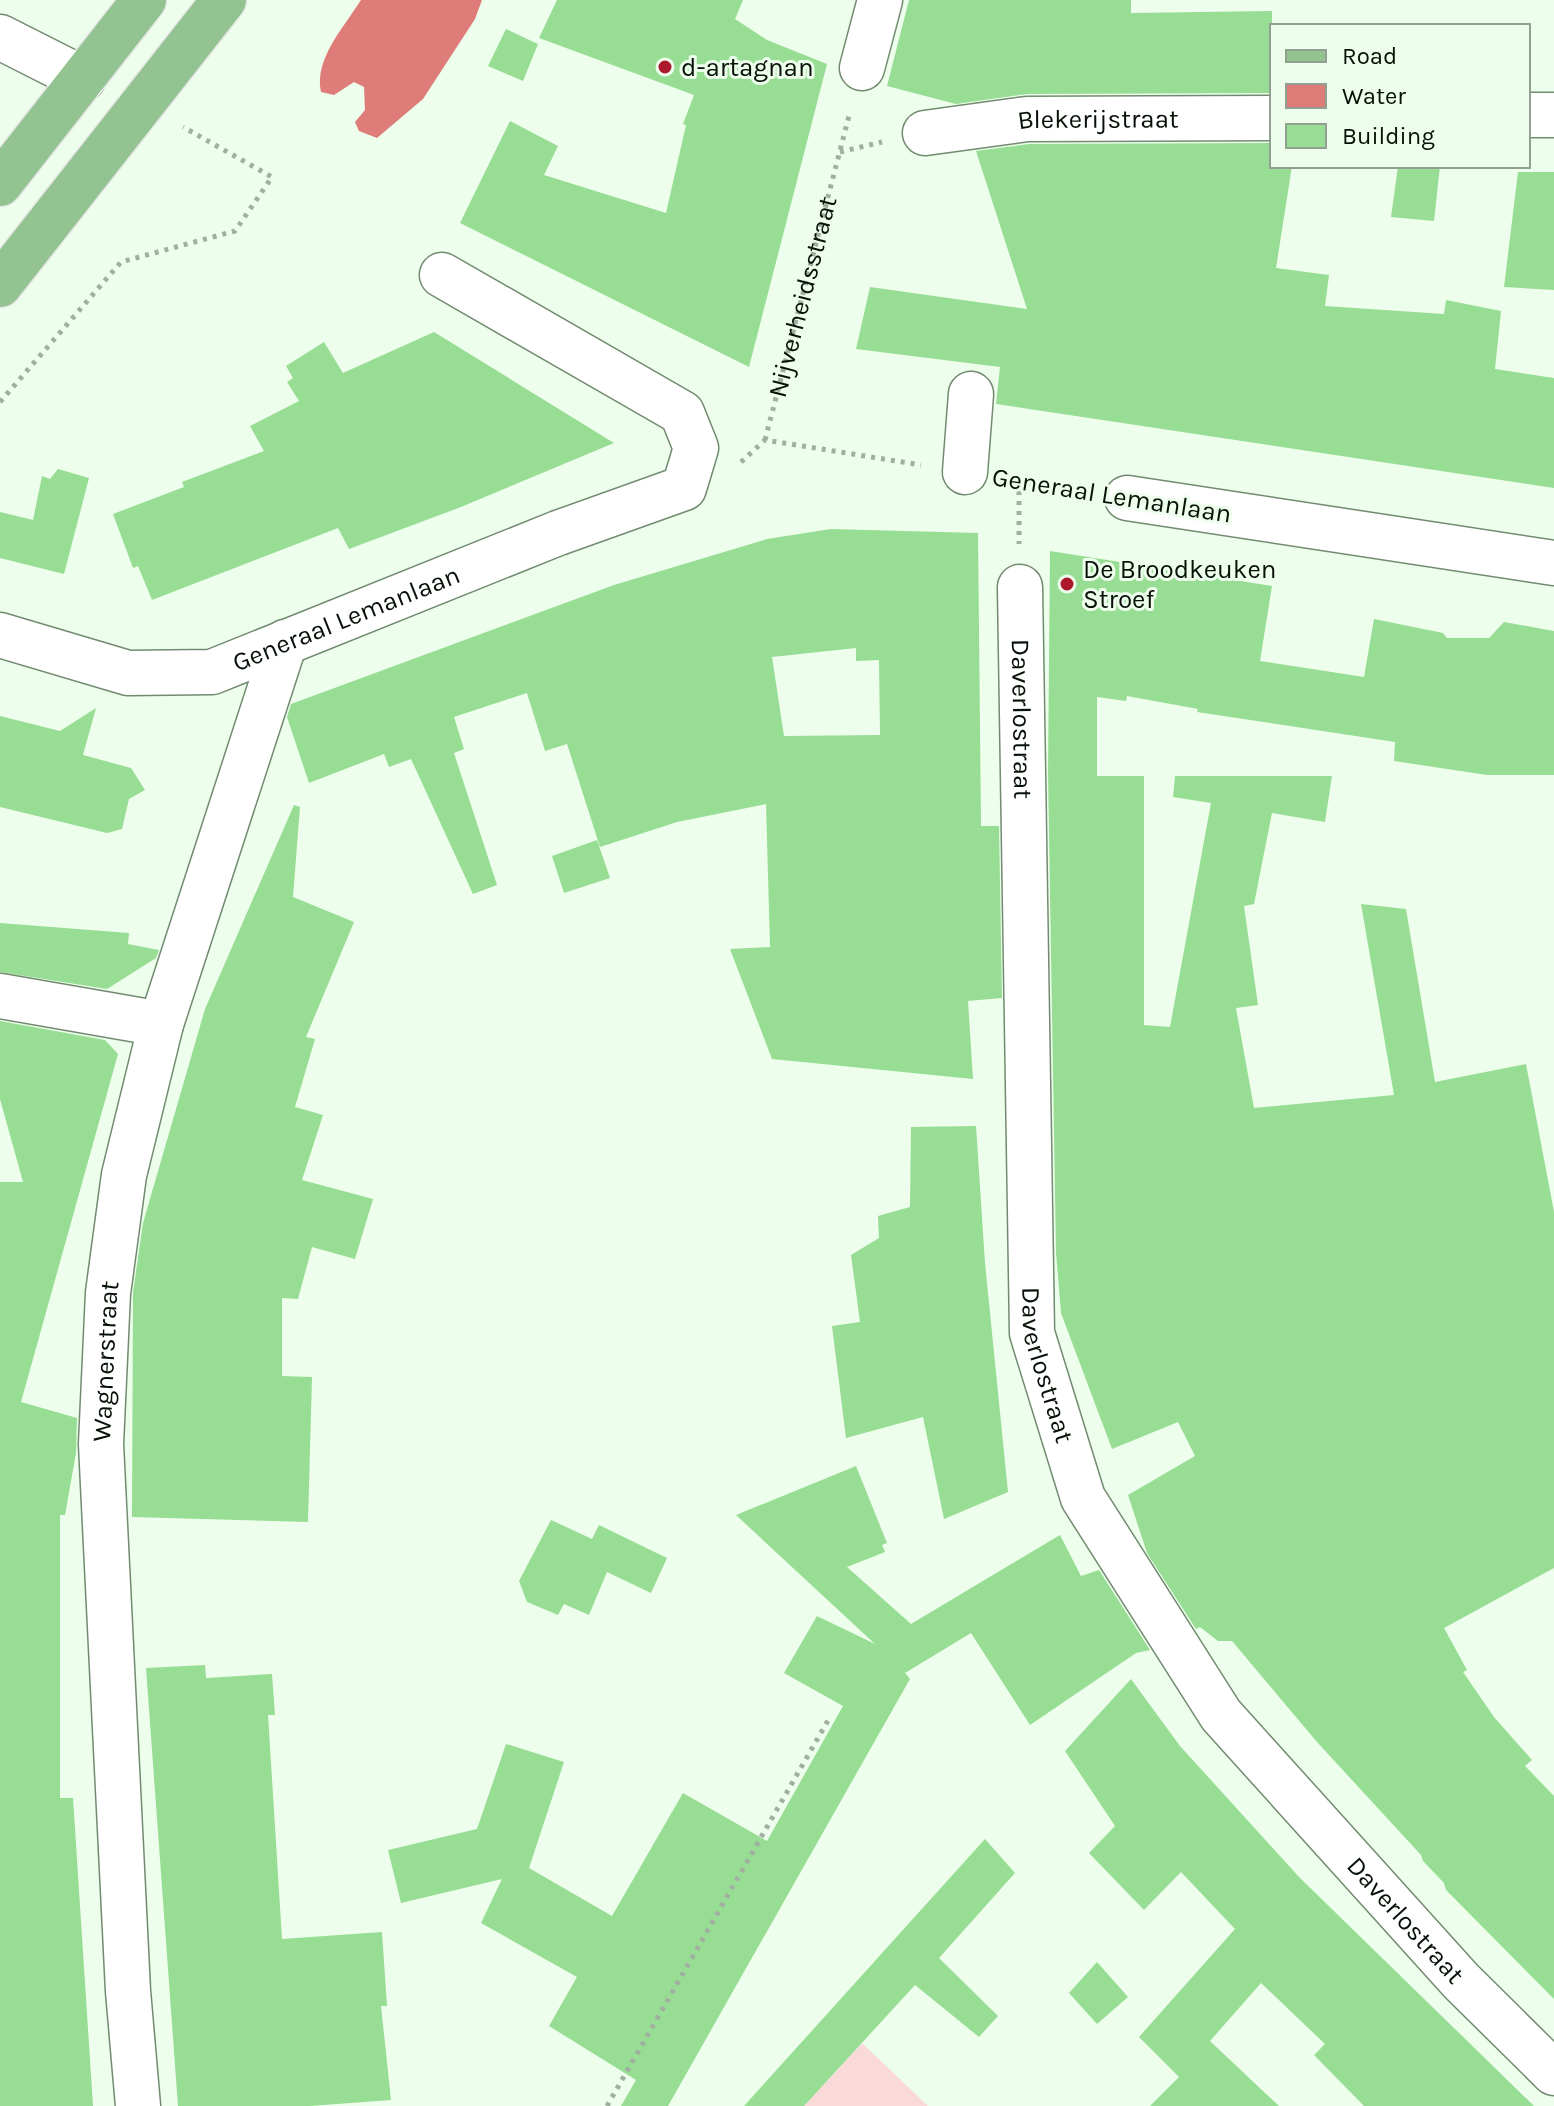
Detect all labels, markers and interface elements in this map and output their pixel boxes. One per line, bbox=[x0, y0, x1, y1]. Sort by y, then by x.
legend bbox=[1270, 24, 1530, 168]
text: Road bbox=[1342, 42, 1397, 70]
place label: d-artagnan bbox=[681, 52, 814, 83]
marker: d-artagnan bbox=[656, 58, 674, 76]
text: Water bbox=[1342, 82, 1406, 110]
street label: Blekerijstraat bbox=[1015, 103, 1179, 136]
text: Building bbox=[1342, 122, 1435, 150]
street label: Nijverheidsstraat bbox=[762, 193, 844, 401]
street label: Generaal Lemanlaan bbox=[990, 461, 1234, 530]
place label: De Broodkeuken Stroef bbox=[1083, 554, 1277, 615]
street label: Generaal Lemanlaan bbox=[228, 559, 464, 678]
marker: De Broodkeuken Stroef bbox=[1058, 575, 1076, 593]
street label: Daverlostraat bbox=[1005, 639, 1038, 800]
street label: Wagnerstraat bbox=[86, 1279, 126, 1442]
street label: Daverlostraat bbox=[1015, 1287, 1080, 1447]
street label: Daverlostraat bbox=[1340, 1850, 1471, 1990]

